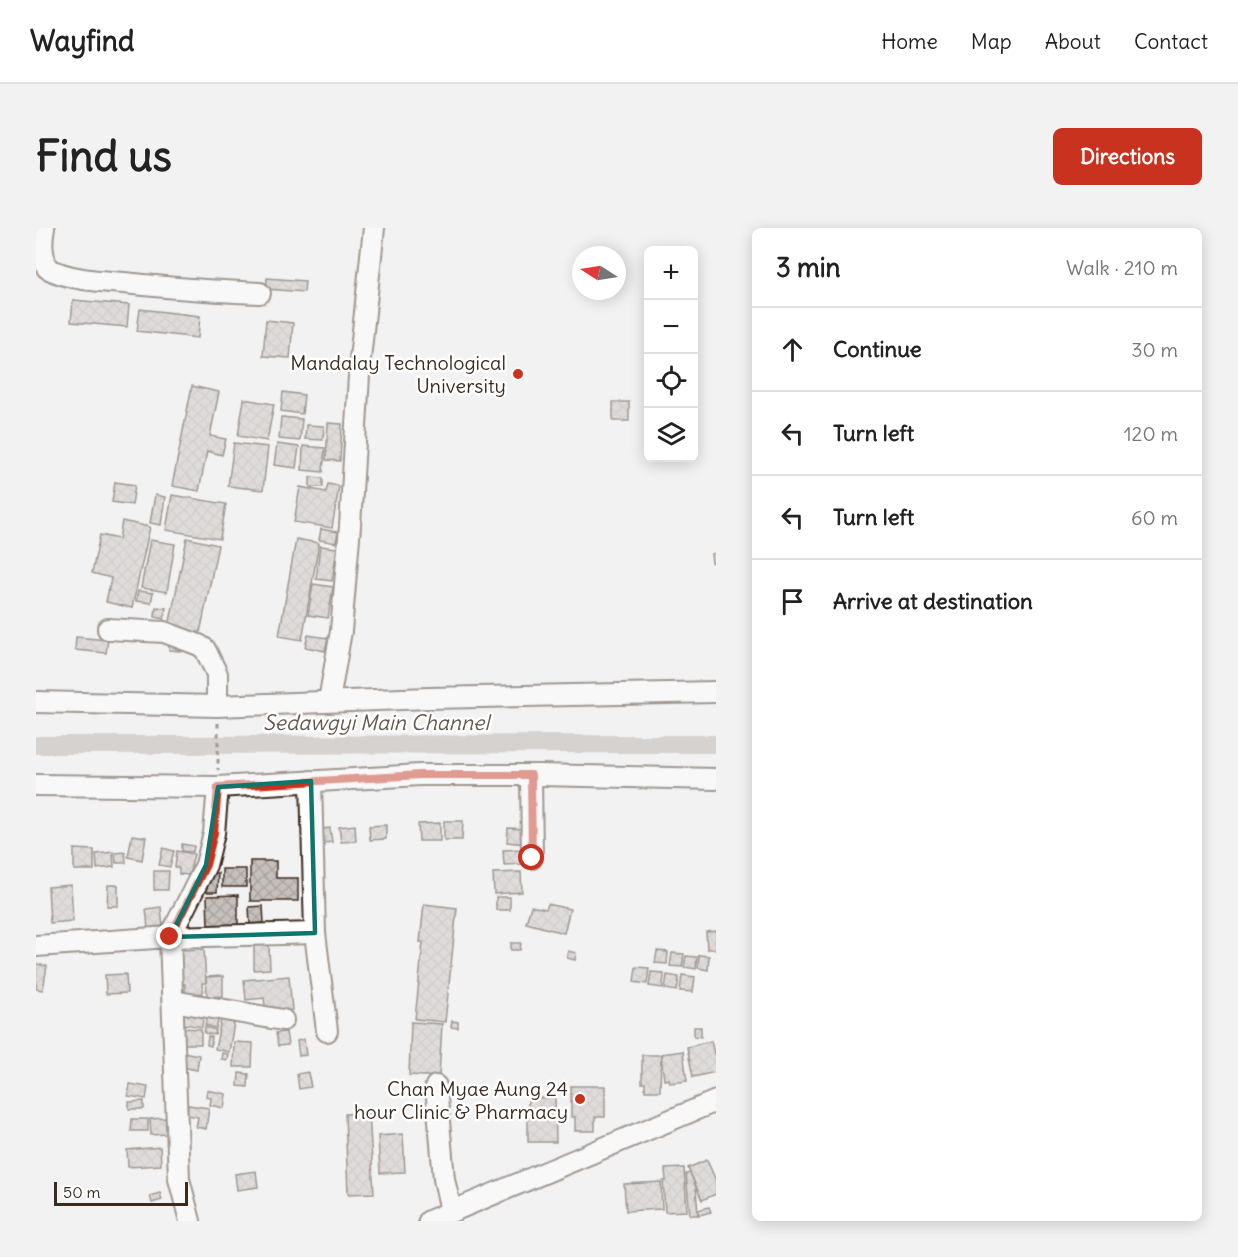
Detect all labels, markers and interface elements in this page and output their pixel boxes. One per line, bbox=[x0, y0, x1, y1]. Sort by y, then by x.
text: Wayfind bbox=[30, 23, 134, 59]
text: Home bbox=[881, 28, 938, 55]
text: Map bbox=[971, 28, 1012, 55]
text: About bbox=[1045, 28, 1101, 55]
text: Contact bbox=[1134, 28, 1208, 55]
button: Directions bbox=[1053, 128, 1202, 185]
text: Find us bbox=[36, 130, 172, 182]
north arrow bbox=[572, 246, 626, 300]
map controls bbox=[644, 246, 698, 462]
button: + bbox=[644, 246, 698, 300]
text: 3 min bbox=[776, 251, 841, 284]
text: Walk · 210 m bbox=[1066, 255, 1178, 280]
button: − bbox=[644, 300, 698, 354]
icon: ahead bbox=[776, 333, 809, 366]
text: Continue bbox=[833, 335, 922, 363]
text: 30 m bbox=[1131, 337, 1178, 362]
place label: Mandalay Technological University bbox=[290, 350, 506, 398]
button: locate bbox=[644, 354, 698, 408]
marker: Mandalay Technological University bbox=[511, 367, 525, 381]
button: layers bbox=[644, 408, 698, 462]
icon: left bbox=[776, 417, 809, 450]
text: Turn left bbox=[833, 419, 914, 447]
text: 120 m bbox=[1124, 421, 1178, 446]
icon: left bbox=[776, 501, 809, 534]
text: Turn left bbox=[833, 503, 914, 531]
text: 60 m bbox=[1131, 505, 1178, 530]
icon: arrive bbox=[776, 585, 809, 618]
text: Arrive at destination bbox=[833, 587, 1033, 615]
water label: Sedawgyi Main Channel bbox=[263, 709, 492, 736]
route start bbox=[518, 844, 544, 870]
route end bbox=[156, 923, 182, 949]
place label: Chan Myae Aung 24 hour Clinic & Pharmacy bbox=[354, 1076, 568, 1124]
marker: Chan Myae Aung 24 hour Clinic & Pharmacy bbox=[573, 1092, 587, 1106]
scale bar bbox=[54, 1179, 188, 1206]
text: 50 m bbox=[63, 1182, 101, 1202]

